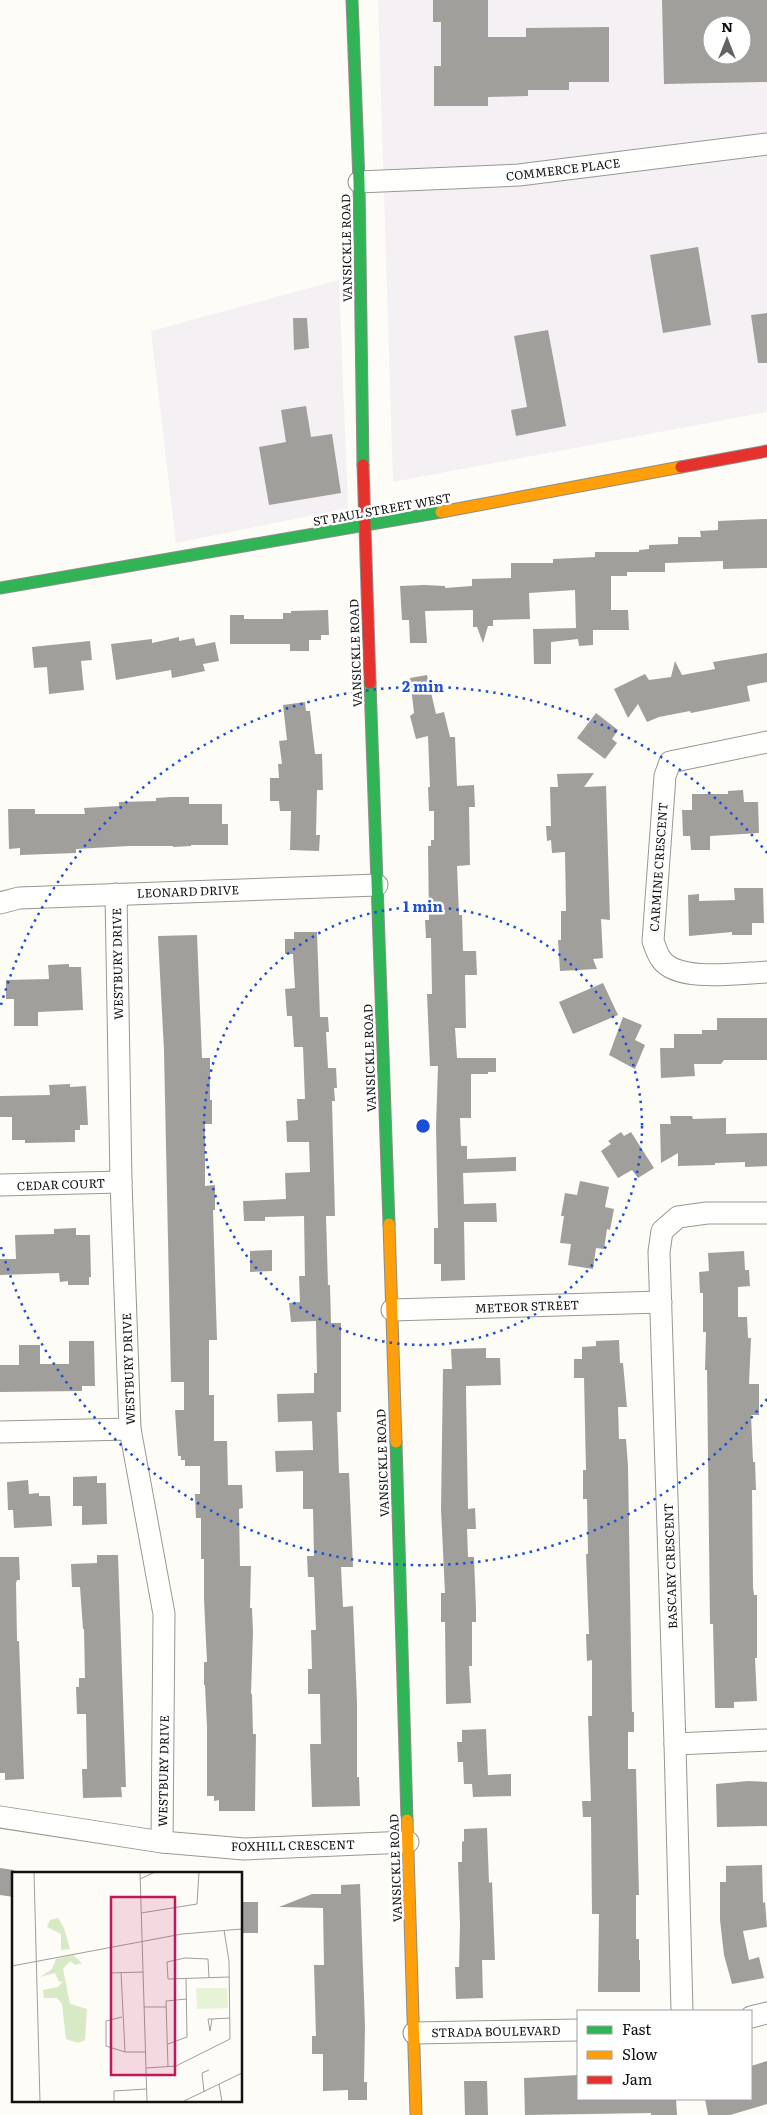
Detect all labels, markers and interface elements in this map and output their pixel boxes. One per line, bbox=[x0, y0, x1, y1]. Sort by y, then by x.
north arrow bbox=[702, 15, 752, 65]
text: N bbox=[721, 16, 733, 36]
street label: COMMERCE PLACE bbox=[505, 153, 622, 185]
street label: VANSICKLE ROAD bbox=[336, 194, 356, 302]
street label: ST PAUL STREET WEST bbox=[312, 488, 453, 530]
street label: VANSICKLE ROAD bbox=[344, 599, 366, 707]
text: 2 min bbox=[402, 674, 445, 697]
street label: CARMINE CRESCENT bbox=[645, 802, 672, 932]
street label: LEONARD DRIVE bbox=[137, 880, 240, 902]
text: 1 min bbox=[403, 894, 444, 917]
street label: WESTBURY DRIVE bbox=[107, 908, 127, 1020]
street label: VANSICKLE ROAD bbox=[358, 1004, 380, 1112]
centre of rings bbox=[414, 1117, 432, 1135]
street label: CEDAR COURT bbox=[17, 1173, 106, 1195]
street label: METEOR STREET bbox=[475, 1295, 580, 1317]
street label: WESTBURY DRIVE bbox=[117, 1312, 139, 1425]
street label: VANSICKLE ROAD bbox=[371, 1409, 393, 1517]
street label: BASCARY CRESCENT bbox=[659, 1503, 681, 1629]
street label: WESTBURY DRIVE bbox=[153, 1715, 173, 1827]
street label: VANSICKLE ROAD bbox=[384, 1814, 406, 1922]
street label: FOXHILL CRESCENT bbox=[231, 1835, 355, 1855]
inset map bbox=[12, 1872, 242, 2102]
legend bbox=[577, 2010, 752, 2100]
text: Fast bbox=[622, 2017, 651, 2040]
street label: STRADA BOULEVARD bbox=[431, 2021, 561, 2041]
text: Slow bbox=[622, 2042, 657, 2065]
text: Jam bbox=[622, 2067, 653, 2090]

